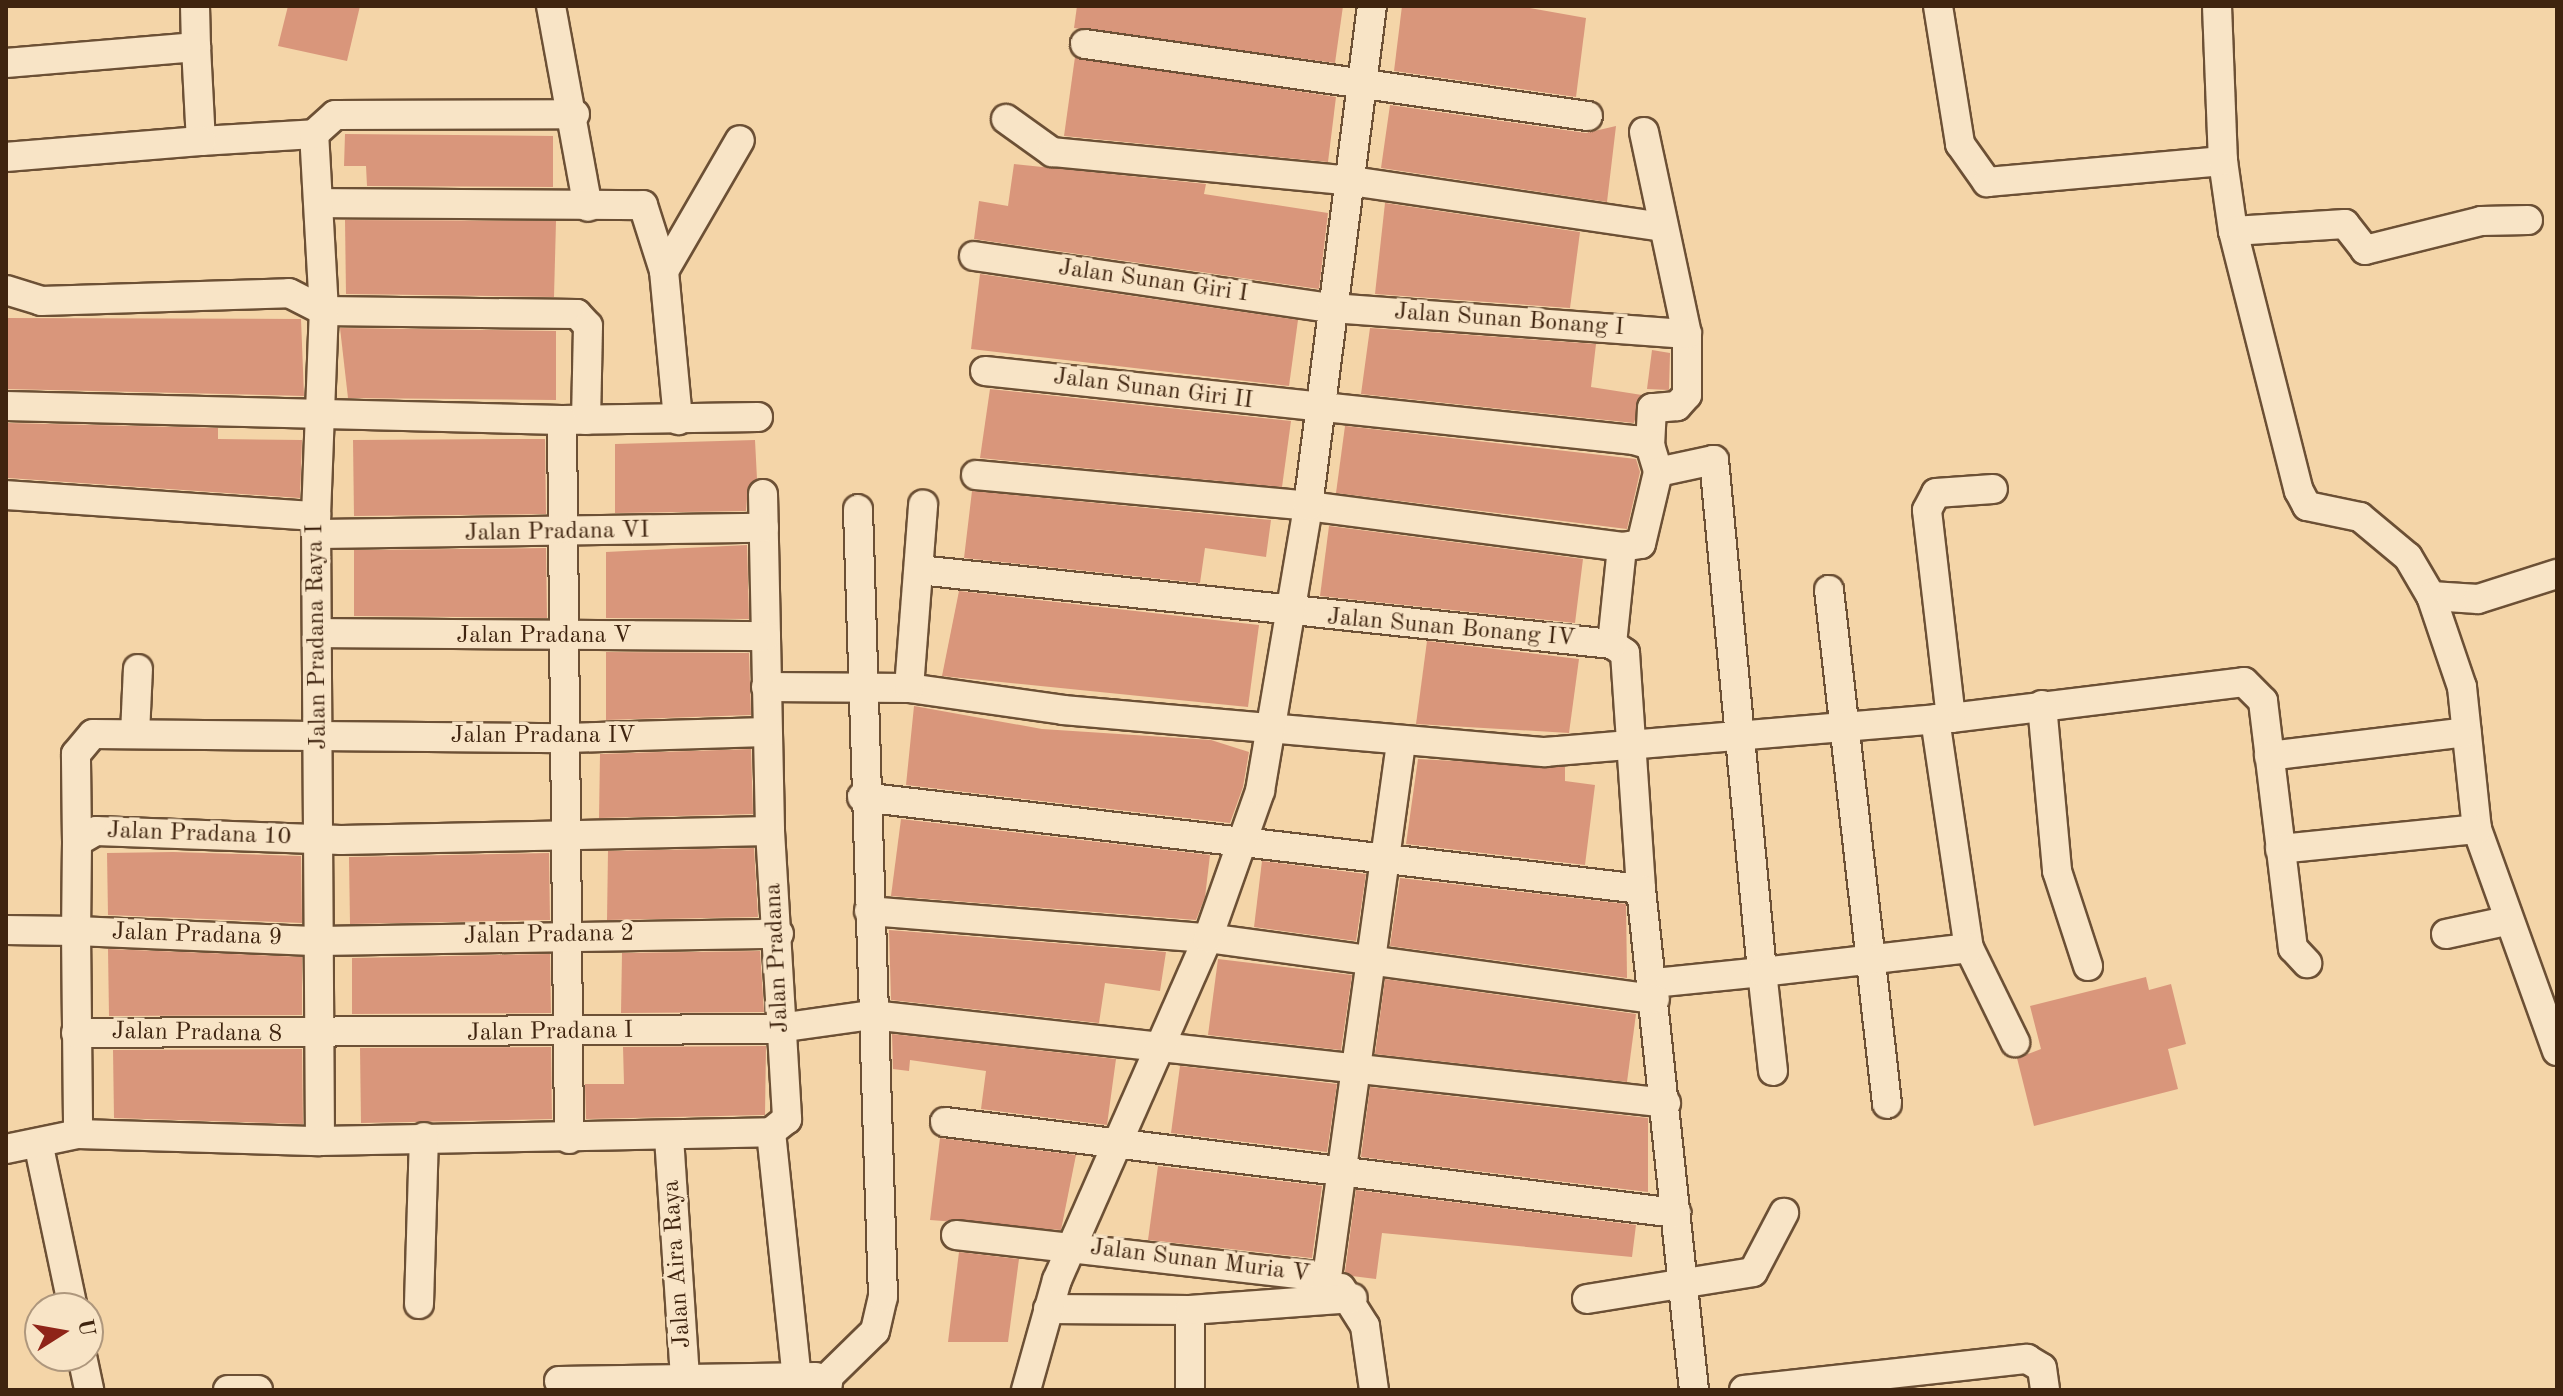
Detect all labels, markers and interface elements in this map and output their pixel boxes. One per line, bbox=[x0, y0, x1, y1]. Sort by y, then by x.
street label: Jalan Sunan Giri I bbox=[1056, 254, 1250, 310]
street label: Jalan Sunan Bonang I bbox=[1393, 299, 1625, 343]
street label: Jalan Sunan Giri II bbox=[1052, 363, 1254, 417]
street label: Jalan Pradana VI bbox=[464, 517, 650, 549]
street label: Jalan Pradana Raya I bbox=[302, 524, 334, 750]
street label: Jalan Sunan Bonang IV bbox=[1326, 604, 1576, 654]
street label: Jalan Pradana V bbox=[456, 623, 632, 651]
street label: Jalan Pradana IV bbox=[451, 723, 635, 751]
street label: Jalan Pradana 10 bbox=[106, 817, 292, 853]
street label: Jalan Pradana bbox=[760, 882, 796, 1034]
street label: Jalan Pradana 9 bbox=[111, 919, 283, 953]
street label: Jalan Pradana 2 bbox=[463, 920, 635, 952]
street label: Jalan Pradana I bbox=[467, 1017, 633, 1049]
street label: Jalan Pradana 8 bbox=[111, 1018, 283, 1050]
street label: Jalan Aira Raya bbox=[658, 1179, 698, 1349]
street label: Jalan Sunan Muria V bbox=[1088, 1234, 1312, 1290]
north arrow bbox=[24, 1292, 104, 1372]
text: U bbox=[73, 1317, 98, 1338]

